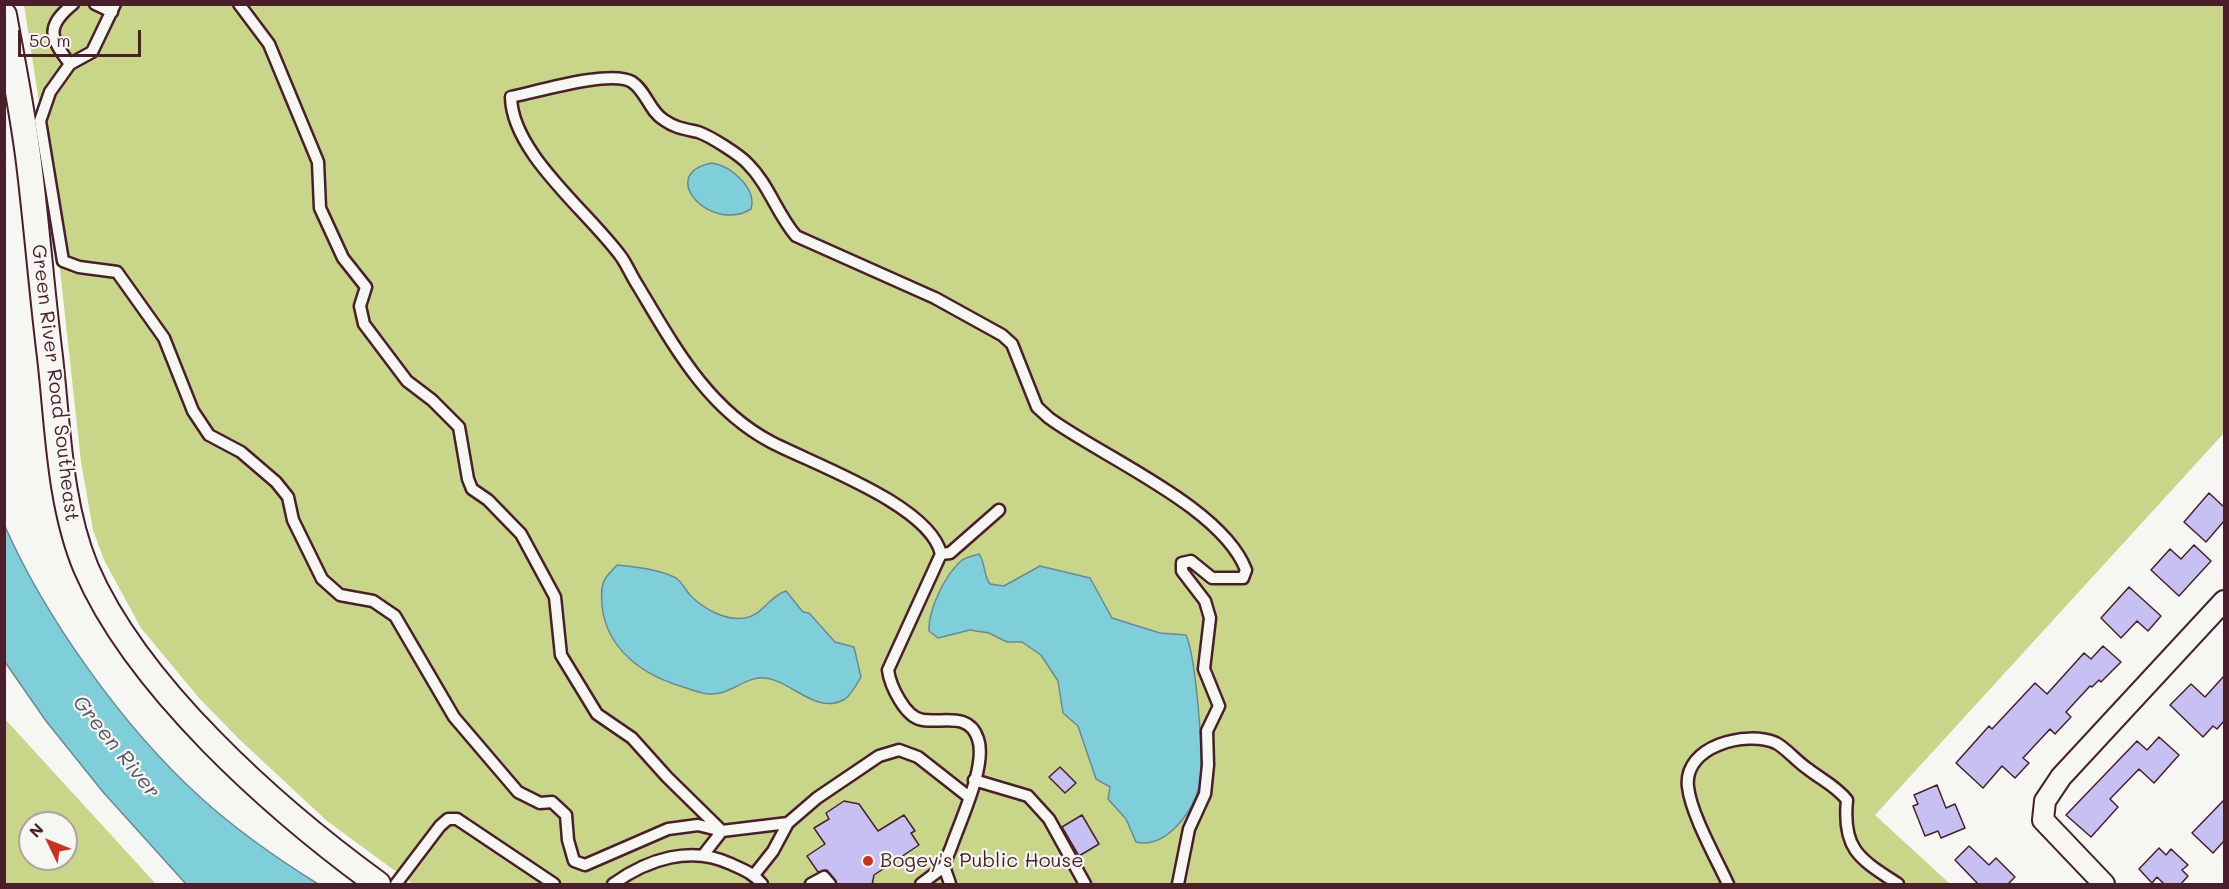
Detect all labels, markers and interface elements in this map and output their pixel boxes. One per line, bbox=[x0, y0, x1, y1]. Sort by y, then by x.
scale bar bbox=[21, 18, 144, 56]
text: 50 m bbox=[29, 28, 71, 52]
street label: Green River Road Southeast bbox=[26, 243, 84, 523]
water label: Green River bbox=[67, 691, 165, 803]
north arrow bbox=[18, 811, 78, 871]
text: N bbox=[24, 818, 48, 841]
place label: Bogey's Public House bbox=[880, 849, 1084, 873]
marker: Bogey's Public House bbox=[861, 854, 875, 868]

